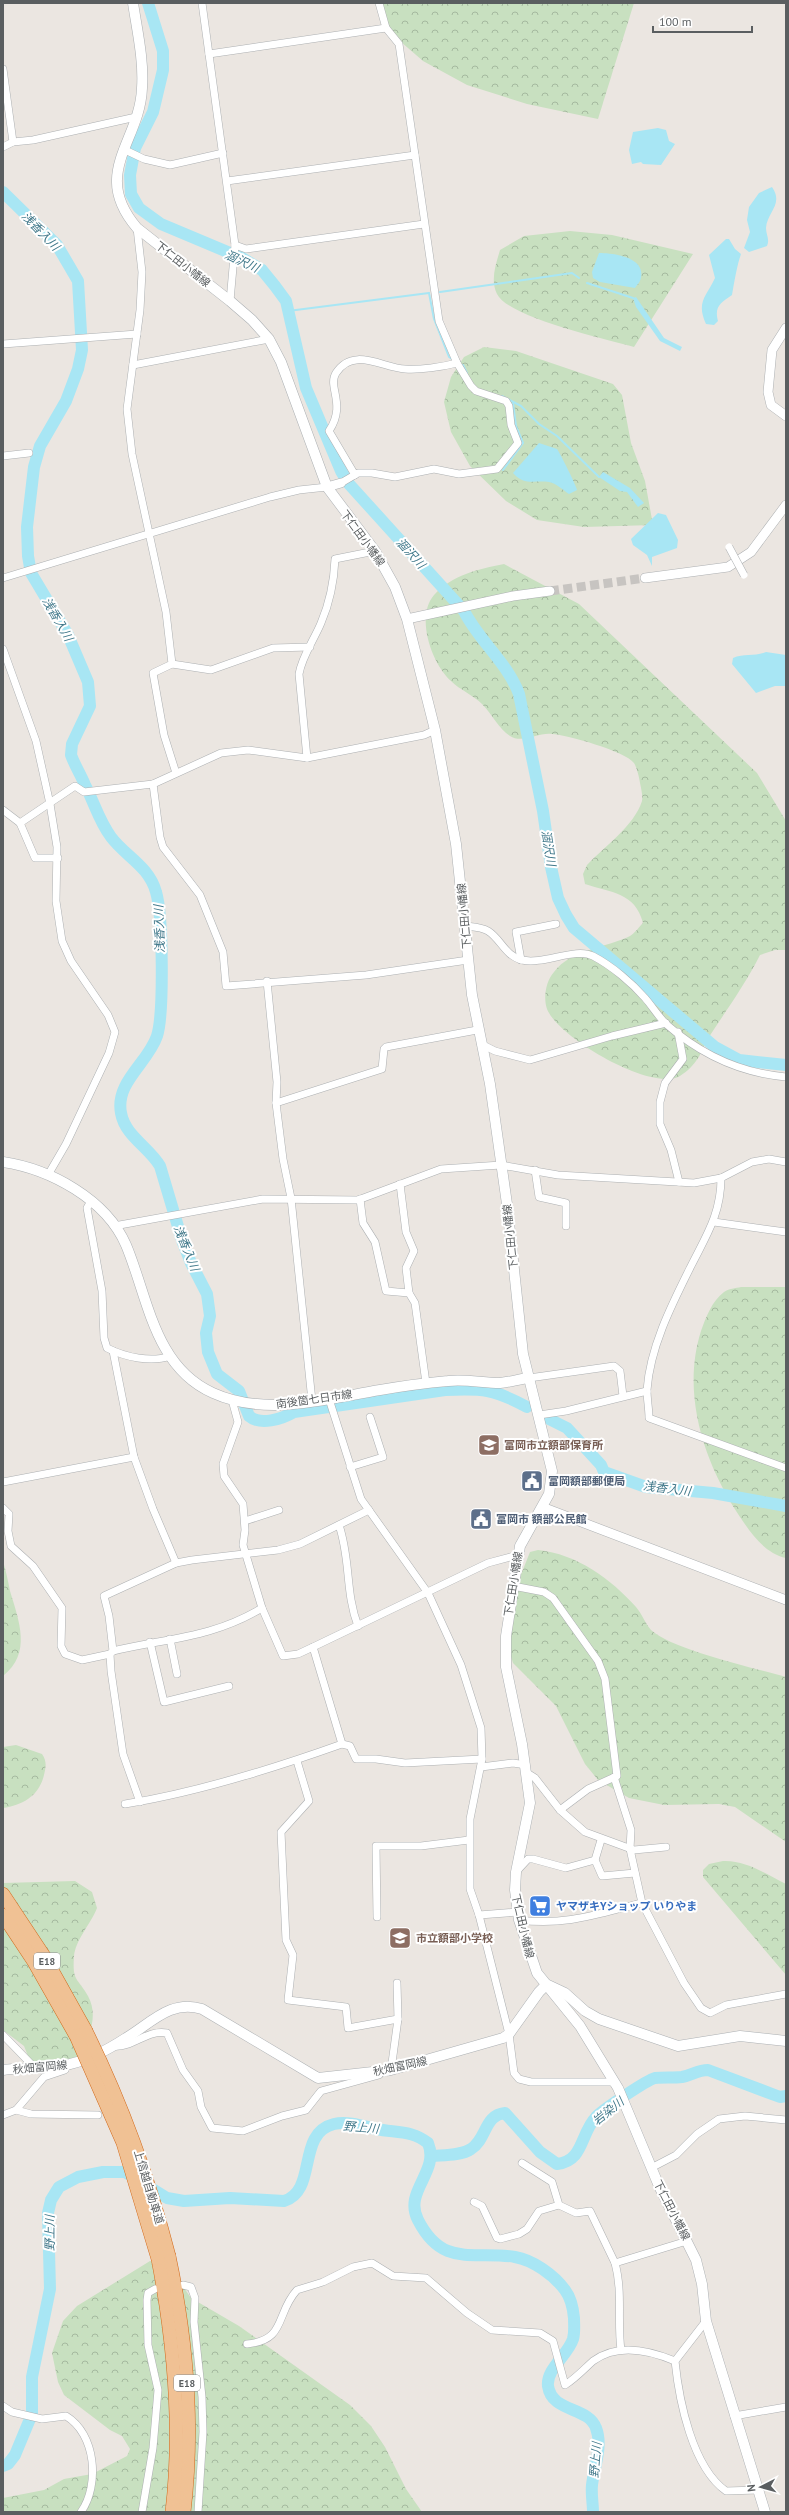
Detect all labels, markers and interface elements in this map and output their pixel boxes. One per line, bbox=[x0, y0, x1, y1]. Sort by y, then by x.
scale bar bbox=[653, 8, 752, 34]
text: 100 m bbox=[659, 14, 692, 29]
water label: 浅香入川 bbox=[19, 209, 64, 255]
street label: 下仁田小幡線 bbox=[153, 238, 213, 290]
water label: 涸沢川 bbox=[223, 247, 263, 276]
street label: 下仁田小幡線 bbox=[338, 507, 388, 569]
water label: 涸沢川 bbox=[393, 535, 430, 573]
water label: 浅香入川 bbox=[40, 594, 77, 645]
water label: 涸沢川 bbox=[539, 829, 560, 869]
street label: 下仁田小幡線 bbox=[454, 883, 474, 949]
water label: 浅香入川 bbox=[151, 903, 167, 953]
street label: 下仁田小幡線 bbox=[500, 1203, 520, 1271]
water label: 浅香入川 bbox=[171, 1223, 204, 1275]
street label: 南後箇七日市線 bbox=[275, 1387, 353, 1411]
school or university icon: 富岡市立額部保育所 bbox=[476, 1432, 502, 1458]
place label: 富岡市立額部保育所 bbox=[504, 1438, 603, 1452]
public building icon: 富岡額部郵便局 bbox=[519, 1468, 545, 1494]
place label: 富岡額部郵便局 bbox=[548, 1474, 625, 1488]
water label: 浅香入川 bbox=[642, 1478, 694, 1499]
public building icon: 富岡市 額部公民館 bbox=[468, 1506, 494, 1532]
place label: 富岡市 額部公民館 bbox=[496, 1512, 587, 1526]
street label: 下仁田小幡線 bbox=[501, 1550, 525, 1618]
street label: 下仁田小幡線 bbox=[509, 1892, 537, 1960]
supermarket icon: ヤマザキYショップ いりやま bbox=[527, 1893, 553, 1919]
place label: ヤマザキYショップ いりやま bbox=[556, 1899, 697, 1913]
school or university icon: 市立額部小学校 bbox=[387, 1925, 413, 1951]
place label: 市立額部小学校 bbox=[416, 1931, 493, 1945]
road number: E18 bbox=[34, 1953, 60, 1969]
street label: 秋畑富岡線 bbox=[372, 2053, 428, 2079]
street label: 秋畑富岡線 bbox=[12, 2058, 68, 2076]
water label: 岩染川 bbox=[589, 2093, 628, 2128]
water label: 野上川 bbox=[342, 2118, 382, 2136]
street label: 上信越自動車道 bbox=[131, 2148, 167, 2226]
street label: 下仁田小幡線 bbox=[651, 2177, 693, 2243]
water label: 野上川 bbox=[42, 2213, 57, 2251]
road number: E18 bbox=[174, 2375, 200, 2391]
water label: 野上川 bbox=[586, 2439, 604, 2479]
north arrow bbox=[741, 2467, 781, 2507]
text: N bbox=[744, 2484, 758, 2492]

